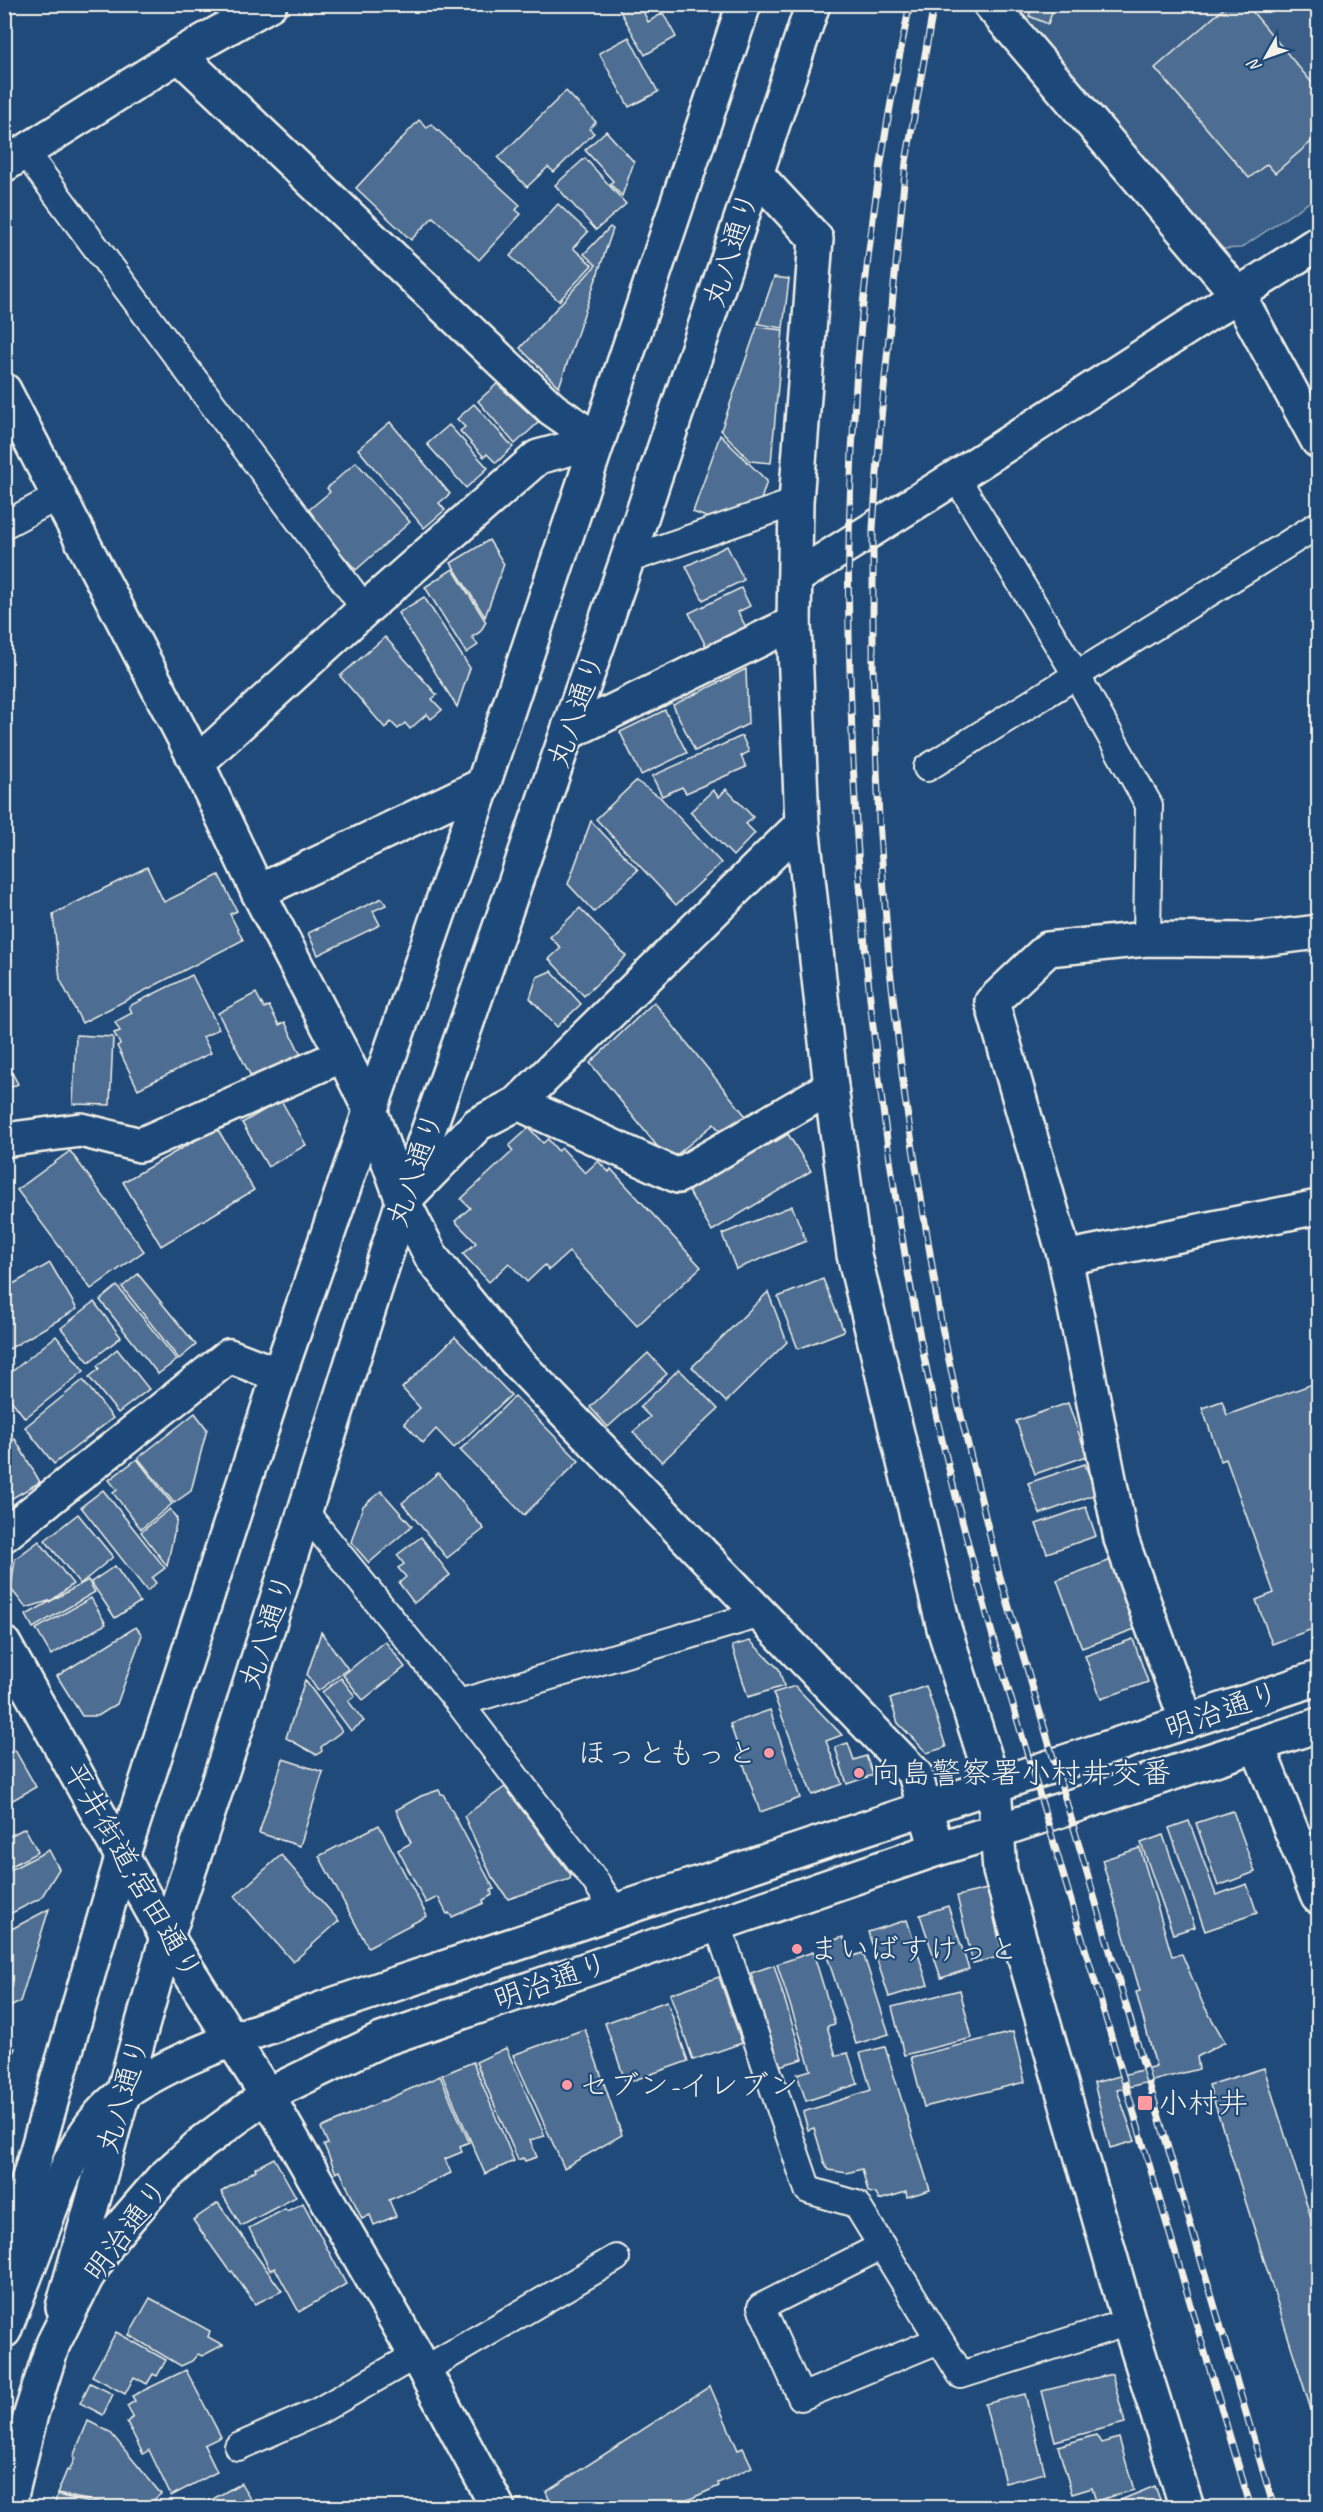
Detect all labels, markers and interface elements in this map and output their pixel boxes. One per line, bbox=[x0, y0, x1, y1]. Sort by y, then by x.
north arrow bbox=[1236, 27, 1296, 87]
text: N bbox=[1242, 53, 1266, 76]
street label: 丸八通り bbox=[694, 186, 768, 312]
street label: 丸八通り bbox=[539, 647, 613, 773]
street label: 丸八通り bbox=[378, 1106, 452, 1232]
street label: 丸八通り bbox=[230, 1568, 304, 1694]
street label: 明治通り bbox=[1159, 1673, 1285, 1747]
place label: ほっともっと bbox=[577, 1734, 757, 1772]
marker: ほっともっと bbox=[762, 1746, 776, 1760]
place label: 向島警察署小村井交番 bbox=[871, 1754, 1171, 1792]
street label: 平井街道;宮田通り bbox=[55, 1755, 211, 1987]
marker: 向島警察署小村井交番 bbox=[852, 1766, 866, 1780]
place label: まいばすけっと bbox=[809, 1930, 1018, 1968]
marker: まいばすけっと bbox=[790, 1942, 804, 1956]
street label: 明治通り bbox=[488, 1944, 614, 2018]
street label: 丸八通り bbox=[88, 2032, 158, 2158]
place label: セブン-イレブン bbox=[579, 2066, 799, 2104]
marker: セブン-イレブン bbox=[560, 2078, 574, 2092]
place label: 小村井 bbox=[1158, 2084, 1248, 2122]
marker: 小村井 bbox=[1136, 2094, 1154, 2112]
street label: 明治通り bbox=[75, 2171, 177, 2289]

